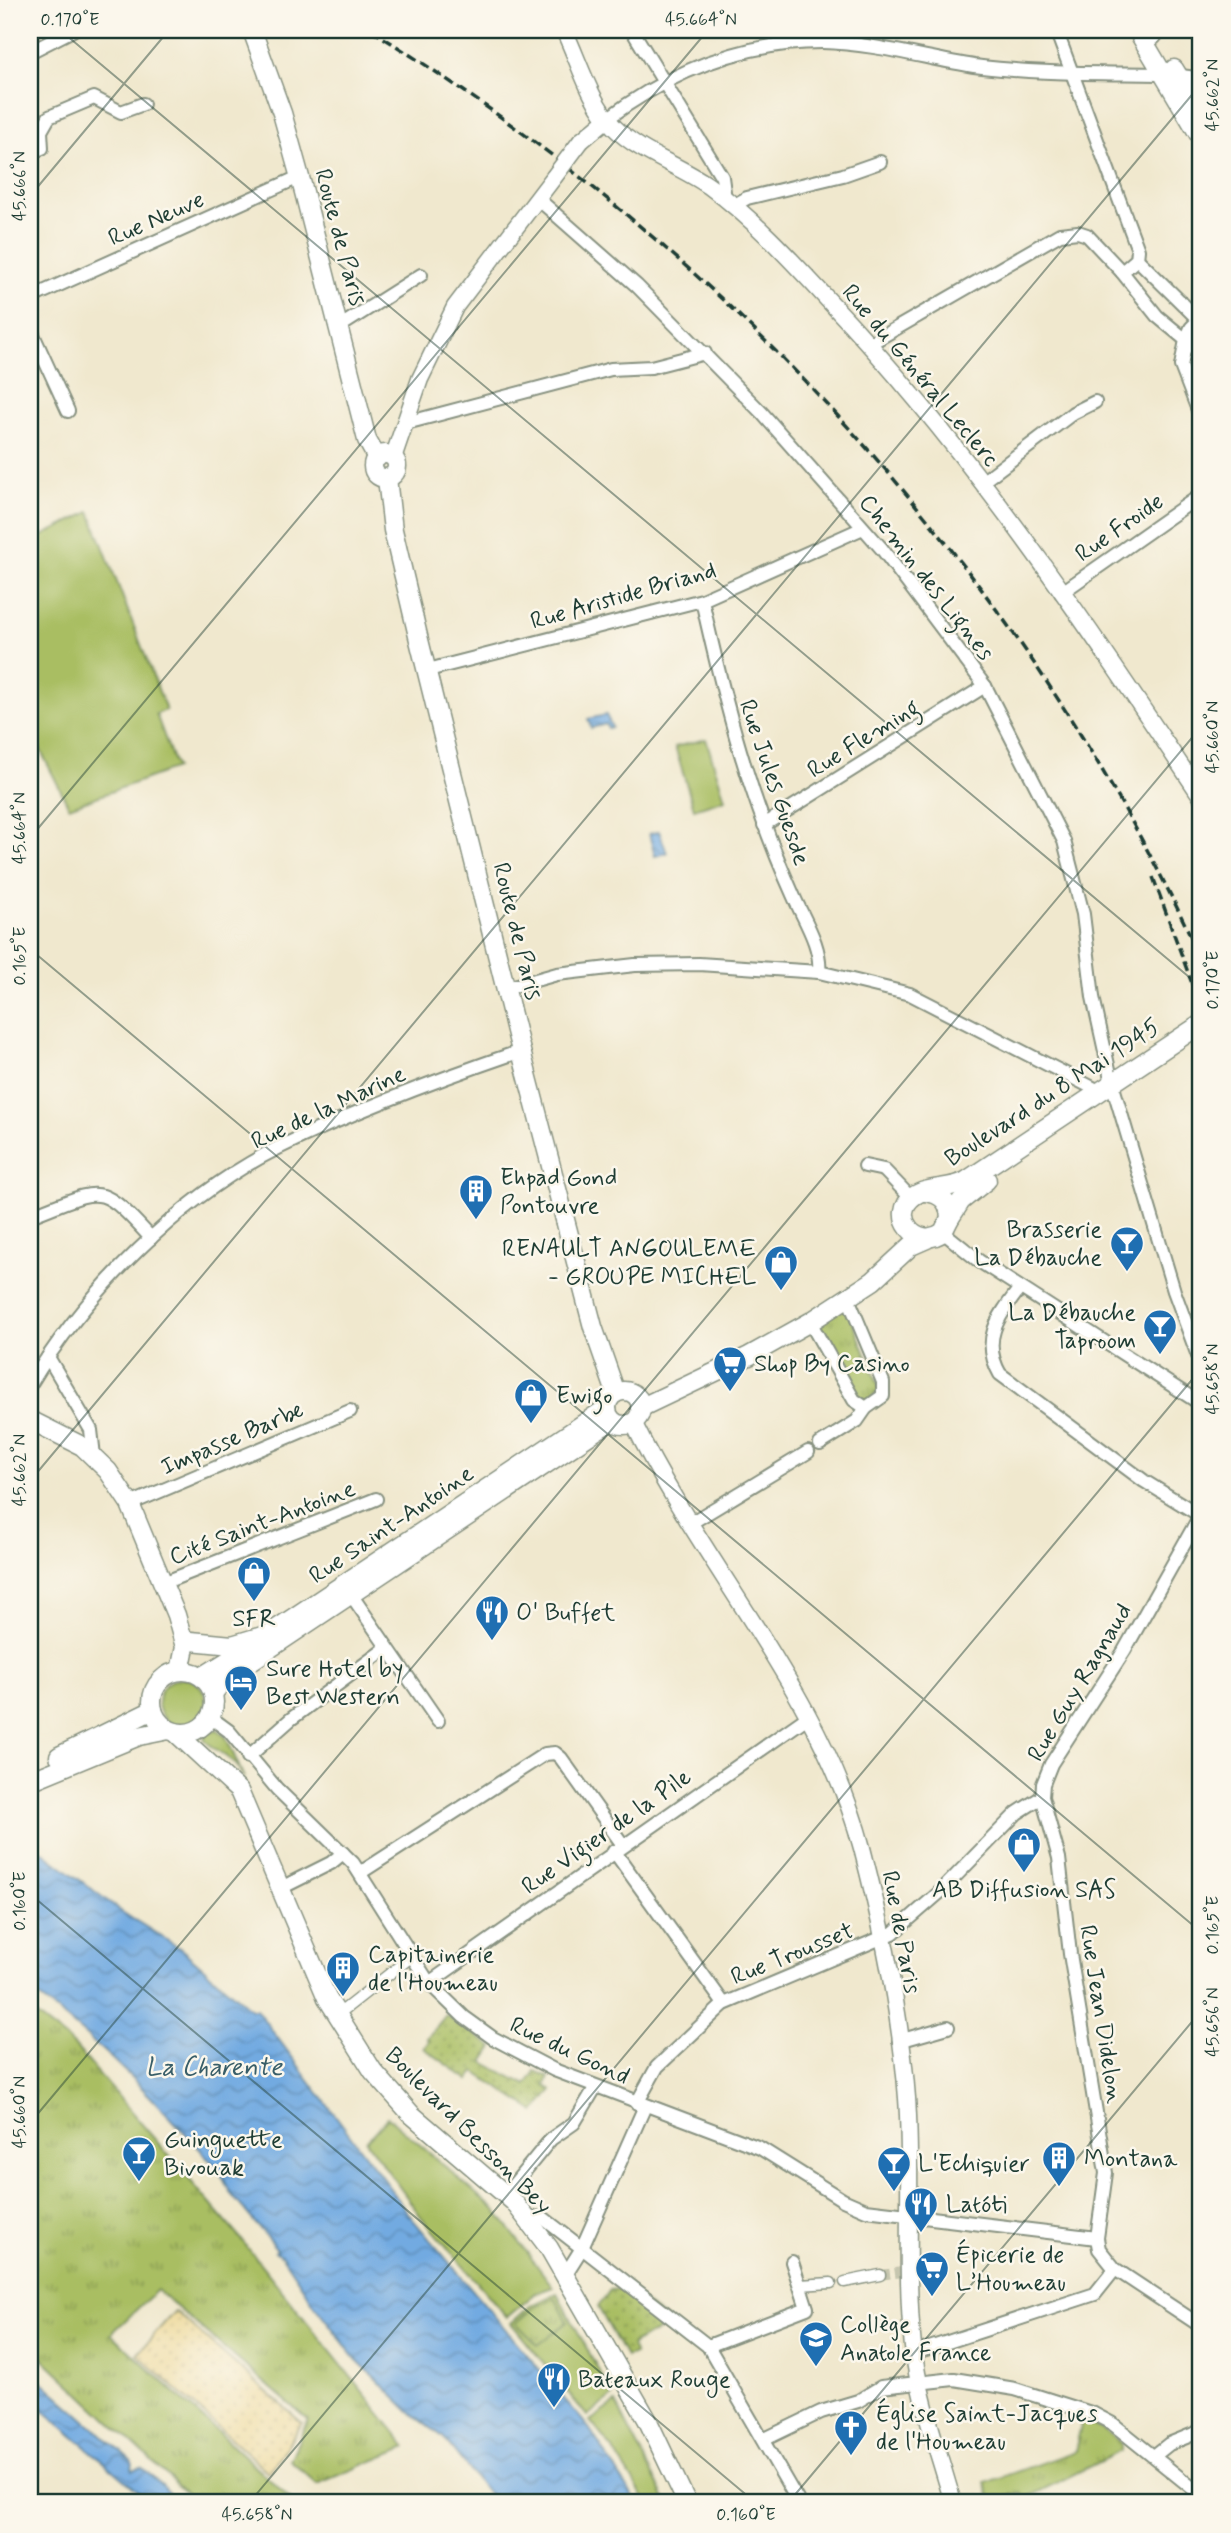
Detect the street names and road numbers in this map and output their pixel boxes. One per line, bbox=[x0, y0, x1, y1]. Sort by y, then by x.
street label: Route de Paris bbox=[306, 165, 373, 309]
street label: Rue Neuve bbox=[104, 184, 210, 254]
street label: Rue du Général Leclerc bbox=[834, 278, 1006, 474]
street label: Rue Froide bbox=[1069, 486, 1170, 570]
street label: Chemin des Lignes bbox=[849, 488, 1001, 670]
street label: Rue Aristide Briand bbox=[527, 555, 720, 638]
street label: Rue Fleming bbox=[802, 693, 927, 789]
street label: Rue Jules Guesde bbox=[731, 695, 817, 870]
street label: Route de Paris bbox=[485, 859, 549, 1003]
street label: Boulevard du 8 Mai 1945 bbox=[939, 1012, 1166, 1175]
street label: Rue de la Marine bbox=[246, 1059, 411, 1158]
street label: Impasse Barbe bbox=[156, 1395, 309, 1483]
street label: Rue Saint-Antoine bbox=[304, 1459, 480, 1592]
street label: Cité Saint-Antoine bbox=[165, 1474, 360, 1573]
street label: Rue Guy Ragnaud bbox=[1021, 1598, 1140, 1768]
street label: Rue Vigier de la Pile bbox=[516, 1762, 700, 1905]
street label: Rue de Paris bbox=[873, 1868, 928, 1997]
street label: Rue Trousset bbox=[727, 1916, 859, 1993]
street label: Rue Jean Didelon bbox=[1071, 1923, 1130, 2106]
street label: Rue du Gond bbox=[504, 2010, 634, 2093]
street label: Boulevard Besson Bey bbox=[378, 2041, 558, 2221]

